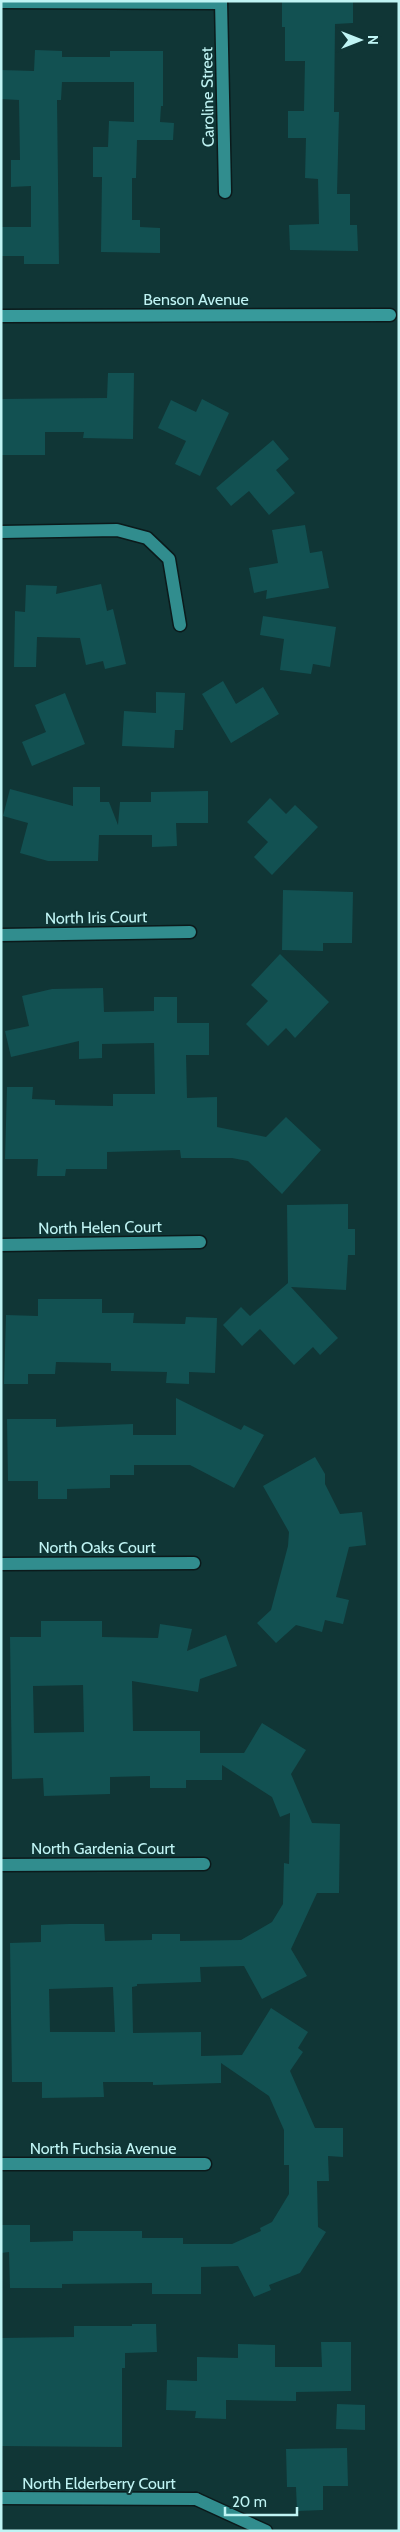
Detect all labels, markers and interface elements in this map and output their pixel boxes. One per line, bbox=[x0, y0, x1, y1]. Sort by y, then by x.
north arrow bbox=[335, 15, 385, 65]
text: N bbox=[364, 35, 382, 45]
street label: Caroline Street bbox=[197, 46, 218, 147]
street label: Benson Avenue bbox=[143, 290, 249, 309]
street label: North Iris Court bbox=[45, 907, 148, 928]
street label: North Helen Court bbox=[38, 1217, 163, 1238]
street label: North Oaks Court bbox=[38, 1538, 156, 1557]
street label: North Gardenia Court bbox=[31, 1839, 175, 1858]
street label: North Fuchsia Avenue bbox=[30, 2139, 176, 2158]
street label: North Elderberry Court bbox=[22, 2474, 176, 2493]
scale bar bbox=[225, 2484, 298, 2516]
text: 20 m bbox=[232, 2493, 267, 2511]

